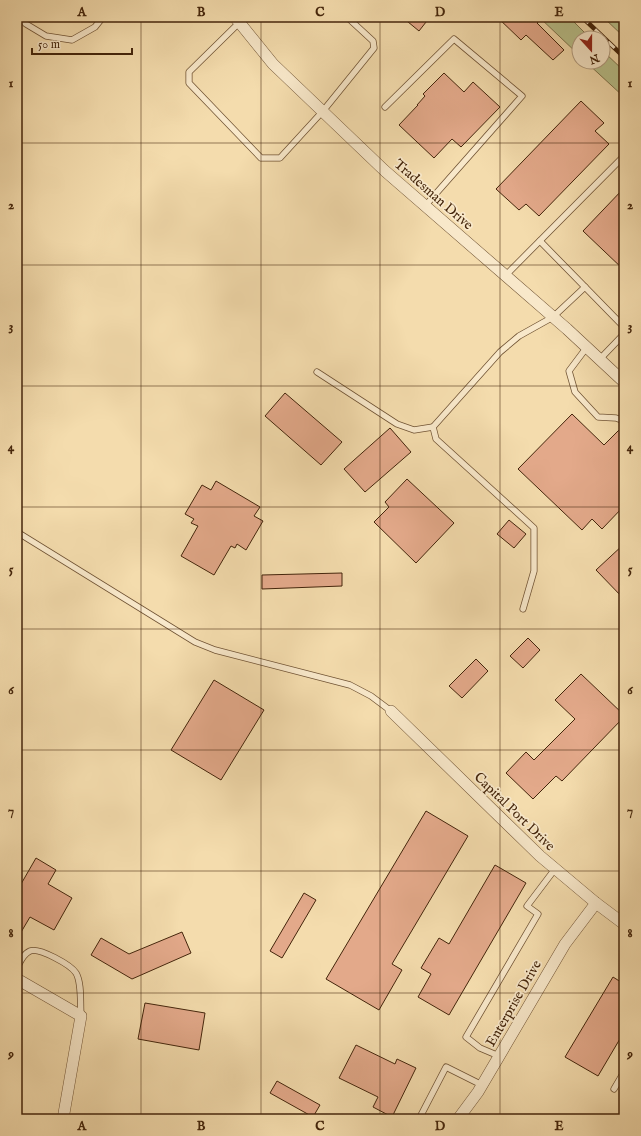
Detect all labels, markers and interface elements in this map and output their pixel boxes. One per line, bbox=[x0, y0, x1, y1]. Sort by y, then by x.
text: A bbox=[77, 4, 88, 21]
text: B bbox=[197, 4, 206, 21]
text: C bbox=[315, 4, 325, 21]
text: D bbox=[435, 4, 446, 21]
text: E bbox=[554, 4, 564, 21]
scale bar bbox=[32, 30, 132, 56]
north arrow bbox=[571, 30, 611, 70]
text: 50 m bbox=[38, 37, 60, 52]
text: N bbox=[587, 50, 602, 67]
text: 1 bbox=[9, 75, 14, 92]
text: 1 bbox=[628, 75, 633, 92]
street label: Tradesman Drive bbox=[390, 155, 477, 234]
text: 2 bbox=[8, 197, 14, 214]
text: 2 bbox=[627, 197, 633, 214]
text: 3 bbox=[9, 318, 14, 335]
text: 3 bbox=[628, 318, 633, 335]
text: 4 bbox=[8, 439, 15, 456]
text: 4 bbox=[627, 439, 634, 456]
text: 5 bbox=[9, 561, 14, 578]
text: 5 bbox=[628, 561, 633, 578]
text: 6 bbox=[8, 682, 14, 699]
text: 6 bbox=[627, 682, 633, 699]
street label: Capital Port Drive bbox=[470, 768, 559, 855]
text: 7 bbox=[8, 803, 14, 820]
text: 7 bbox=[627, 803, 633, 820]
text: 8 bbox=[8, 925, 14, 942]
text: 8 bbox=[627, 925, 633, 942]
street label: Enterprise Drive bbox=[482, 957, 546, 1050]
text: 9 bbox=[7, 1046, 14, 1063]
text: 9 bbox=[626, 1046, 633, 1063]
text: A bbox=[77, 1118, 88, 1135]
text: B bbox=[197, 1118, 206, 1135]
text: C bbox=[315, 1118, 325, 1135]
text: D bbox=[435, 1118, 446, 1135]
text: E bbox=[554, 1118, 564, 1135]

